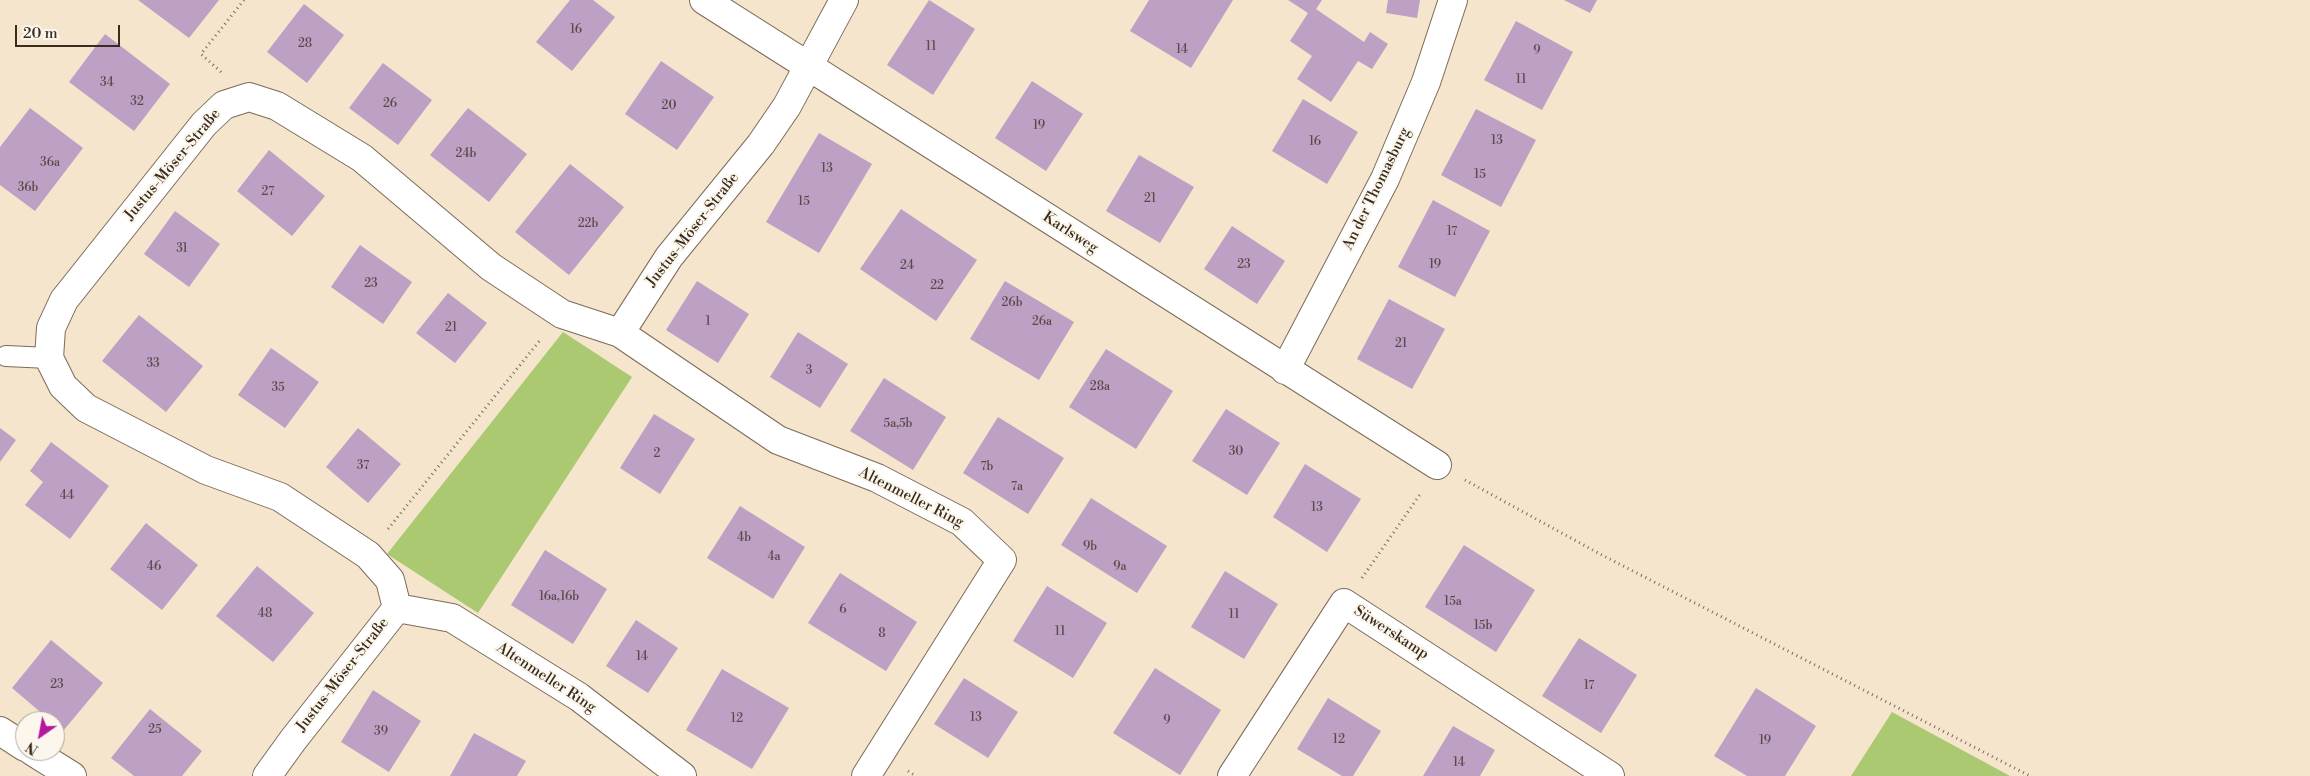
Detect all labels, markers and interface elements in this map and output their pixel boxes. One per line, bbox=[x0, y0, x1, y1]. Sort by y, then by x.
scale bar bbox=[18, 15, 122, 47]
house number: 16 bbox=[570, 23, 582, 37]
text: 20 m bbox=[23, 24, 58, 43]
house number: 28 bbox=[298, 37, 312, 51]
house number: 11 bbox=[926, 40, 936, 54]
house number: 14 bbox=[1176, 43, 1188, 57]
house number: 9 bbox=[1533, 44, 1541, 58]
house number: 11 bbox=[1516, 73, 1526, 87]
house number: 34 bbox=[100, 76, 114, 90]
house number: 32 bbox=[130, 95, 144, 109]
house number: 26 bbox=[383, 97, 397, 111]
house number: 20 bbox=[662, 99, 676, 113]
street label: Justus-Möser-Straße bbox=[121, 106, 225, 224]
house number: 19 bbox=[1033, 119, 1045, 133]
street label: An der Thomasburg bbox=[1340, 125, 1414, 253]
house number: 13 bbox=[1491, 134, 1503, 148]
house number: 16 bbox=[1309, 135, 1321, 149]
house number: 24b bbox=[456, 147, 476, 161]
house number: 36a bbox=[40, 156, 60, 170]
house number: 13 bbox=[821, 162, 833, 176]
house number: 15 bbox=[1474, 168, 1486, 182]
street label: Justus-Möser-Straße bbox=[643, 169, 743, 291]
house number: 36b bbox=[18, 181, 38, 195]
house number: 27 bbox=[262, 185, 274, 199]
house number: 21 bbox=[1144, 192, 1156, 206]
house number: 15 bbox=[798, 195, 810, 209]
street label: Karlsweg bbox=[1039, 209, 1101, 257]
house number: 22b bbox=[578, 217, 598, 231]
house number: 17 bbox=[1447, 225, 1457, 239]
house number: 31 bbox=[176, 242, 188, 256]
house number: 23 bbox=[1237, 258, 1251, 272]
house number: 19 bbox=[1429, 258, 1441, 272]
house number: 24 bbox=[900, 259, 914, 273]
house number: 23 bbox=[364, 277, 378, 291]
house number: 22 bbox=[930, 279, 944, 293]
house number: 26b bbox=[1002, 296, 1022, 310]
house number: 1 bbox=[705, 315, 711, 329]
house number: 26a bbox=[1032, 315, 1052, 329]
house number: 21 bbox=[445, 321, 457, 335]
house number: 21 bbox=[1395, 337, 1407, 351]
house number: 33 bbox=[146, 357, 160, 371]
house number: 3 bbox=[806, 364, 812, 378]
house number: 28a bbox=[1090, 380, 1110, 394]
house number: 35 bbox=[271, 381, 285, 395]
house number: 5a,5b bbox=[884, 417, 912, 431]
house number: 30 bbox=[1229, 445, 1243, 459]
house number: 2 bbox=[654, 447, 660, 461]
house number: 37 bbox=[357, 459, 369, 473]
house number: 7b bbox=[981, 460, 993, 474]
street label: Altenmeller Ring bbox=[856, 464, 966, 532]
house number: 7a bbox=[1011, 480, 1023, 494]
house number: 44 bbox=[60, 489, 74, 503]
house number: 13 bbox=[1311, 501, 1323, 515]
house number: 4b bbox=[737, 531, 751, 545]
house number: 9b bbox=[1083, 540, 1097, 554]
house number: 4a bbox=[767, 550, 781, 564]
house number: 46 bbox=[147, 560, 161, 574]
house number: 9a bbox=[1113, 560, 1127, 574]
house number: 16a,16b bbox=[539, 590, 579, 604]
house number: 15a bbox=[1444, 595, 1462, 609]
street label: Süwerskamp bbox=[1350, 602, 1432, 664]
house number: 6 bbox=[839, 603, 847, 617]
house number: 48 bbox=[258, 607, 272, 621]
house number: 11 bbox=[1229, 608, 1239, 622]
street label: Justus-Möser-Straße bbox=[293, 614, 393, 736]
house number: 15b bbox=[1474, 619, 1492, 633]
house number: 11 bbox=[1055, 625, 1065, 639]
house number: 8 bbox=[878, 627, 886, 641]
street label: Altenmeller Ring bbox=[493, 639, 599, 717]
house number: 14 bbox=[636, 650, 648, 664]
house number: 23 bbox=[50, 678, 64, 692]
house number: 17 bbox=[1584, 679, 1594, 693]
north arrow bbox=[15, 711, 65, 761]
house number: 13 bbox=[970, 711, 982, 725]
house number: 12 bbox=[731, 712, 743, 726]
house number: 9 bbox=[1163, 714, 1171, 728]
house number: 25 bbox=[148, 723, 162, 737]
house number: 39 bbox=[374, 725, 388, 739]
house number: 12 bbox=[1333, 733, 1345, 747]
house number: 19 bbox=[1759, 734, 1771, 748]
text: N bbox=[23, 737, 42, 758]
house number: 14 bbox=[1453, 756, 1465, 770]

